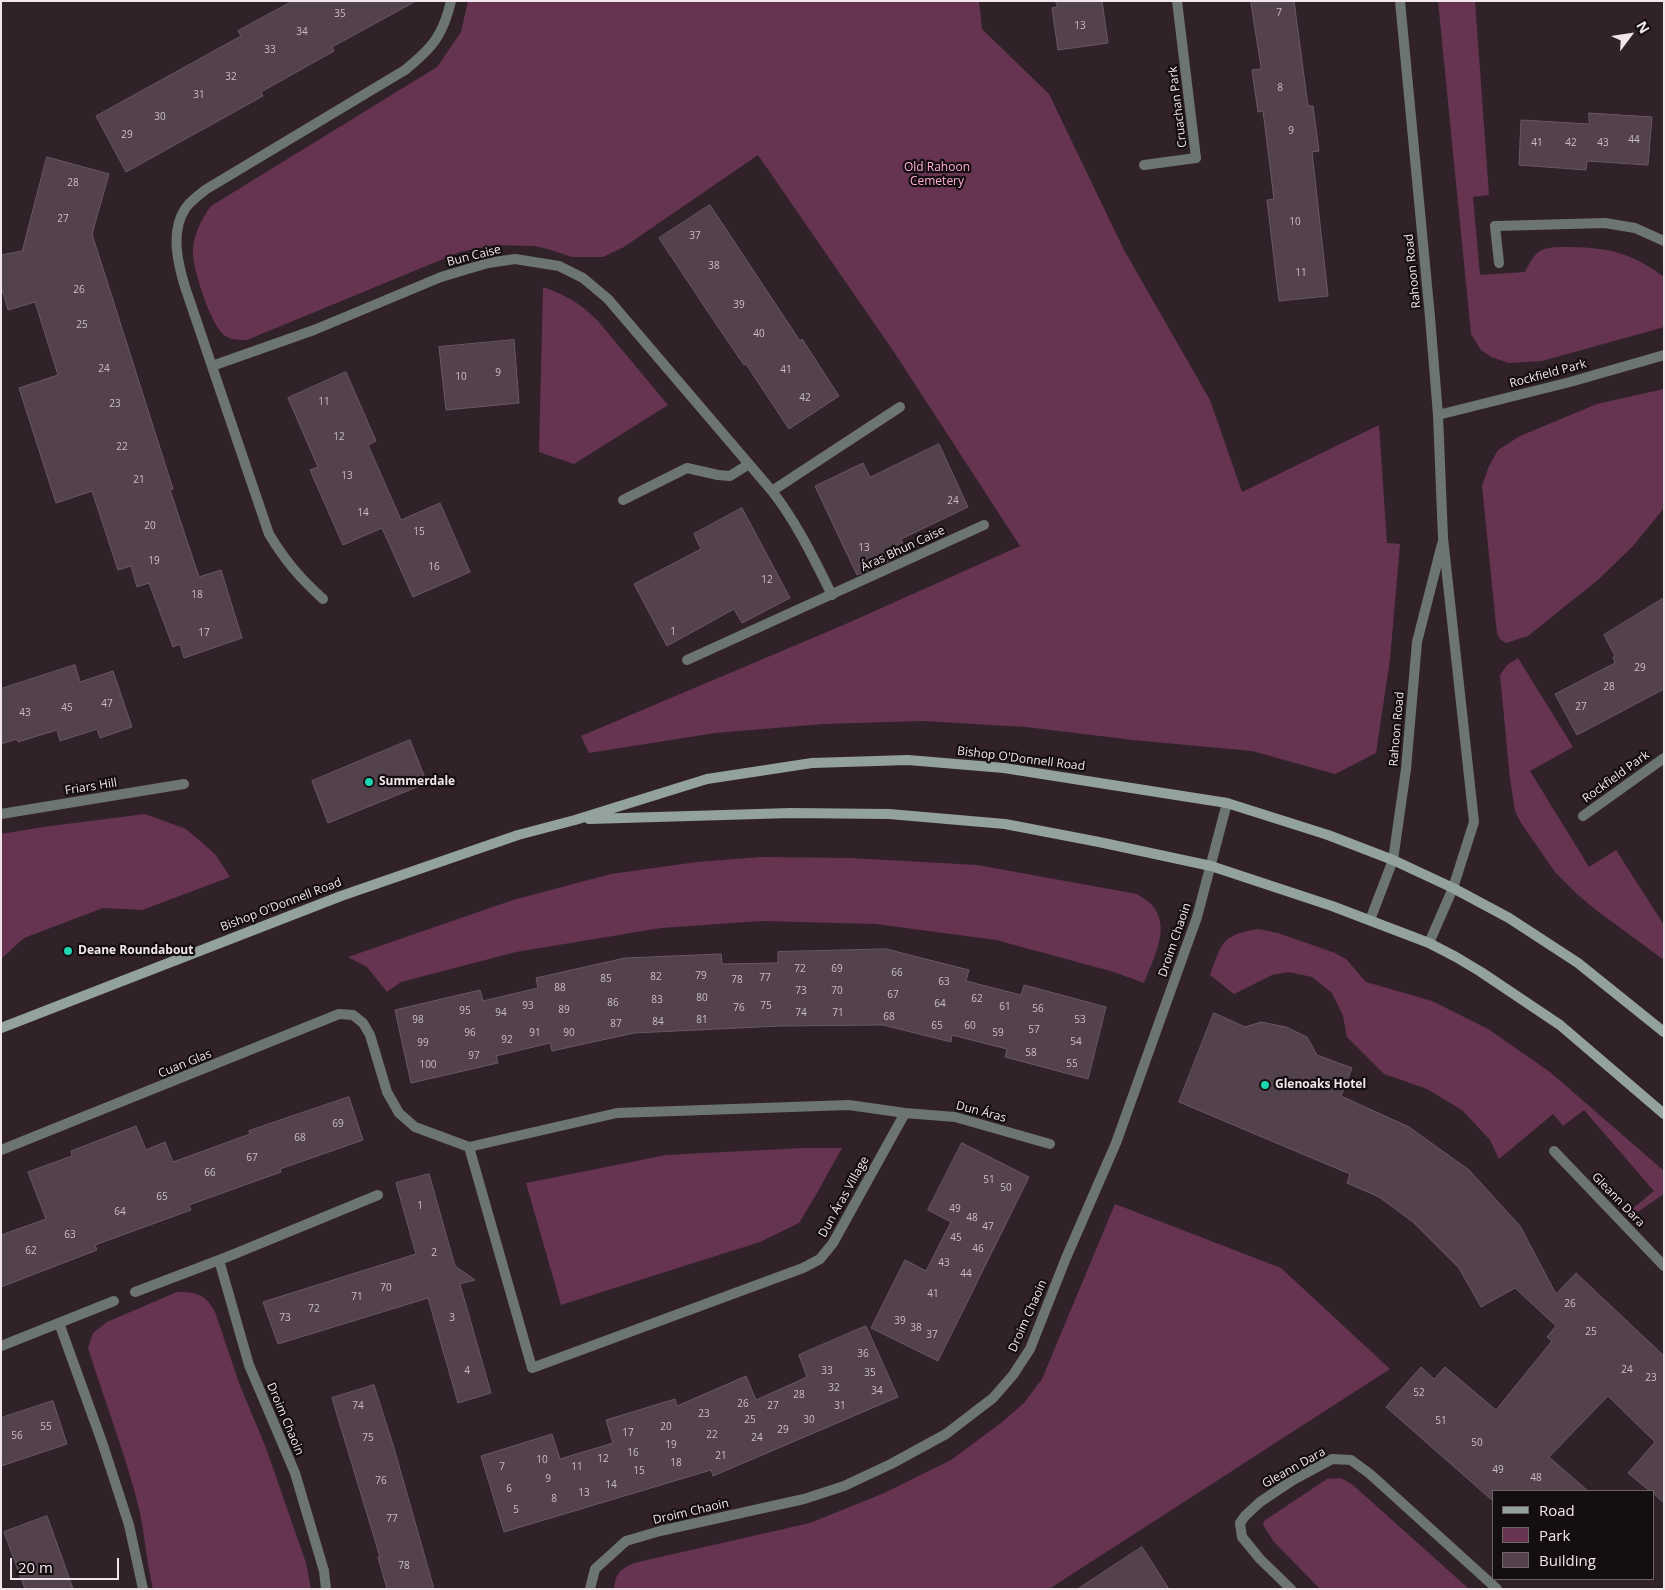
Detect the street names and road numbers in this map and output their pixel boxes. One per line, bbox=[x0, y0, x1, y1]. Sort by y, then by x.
street label: Cruachan Park bbox=[1166, 66, 1190, 148]
street label: Rahoon Road bbox=[1402, 233, 1424, 309]
street label: Bun Caise bbox=[445, 242, 503, 270]
street label: Rockfield Park bbox=[1508, 357, 1588, 391]
street label: Áras Bhun Caise bbox=[859, 523, 947, 575]
street label: Rahoon Road bbox=[1387, 691, 1407, 767]
street label: Bishop O'Donnell Road bbox=[956, 744, 1086, 774]
street label: Rockfield Park bbox=[1580, 748, 1652, 806]
street label: Friars Hill bbox=[64, 776, 118, 798]
street label: Bishop O'Donnell Road bbox=[218, 875, 344, 935]
street label: Droim Chaoin bbox=[1156, 901, 1194, 979]
street label: Cuan Glas bbox=[156, 1047, 214, 1081]
street label: Dun Áras bbox=[954, 1098, 1008, 1126]
street label: Dun Áras Village bbox=[816, 1154, 872, 1240]
street label: Gleann Dara bbox=[1589, 1170, 1647, 1230]
street label: Droim Chaoin bbox=[1006, 1278, 1050, 1354]
street label: Droim Chaoin bbox=[263, 1381, 307, 1457]
street label: Gleann Dara bbox=[1260, 1445, 1328, 1491]
street label: Droim Chaoin bbox=[652, 1496, 730, 1528]

